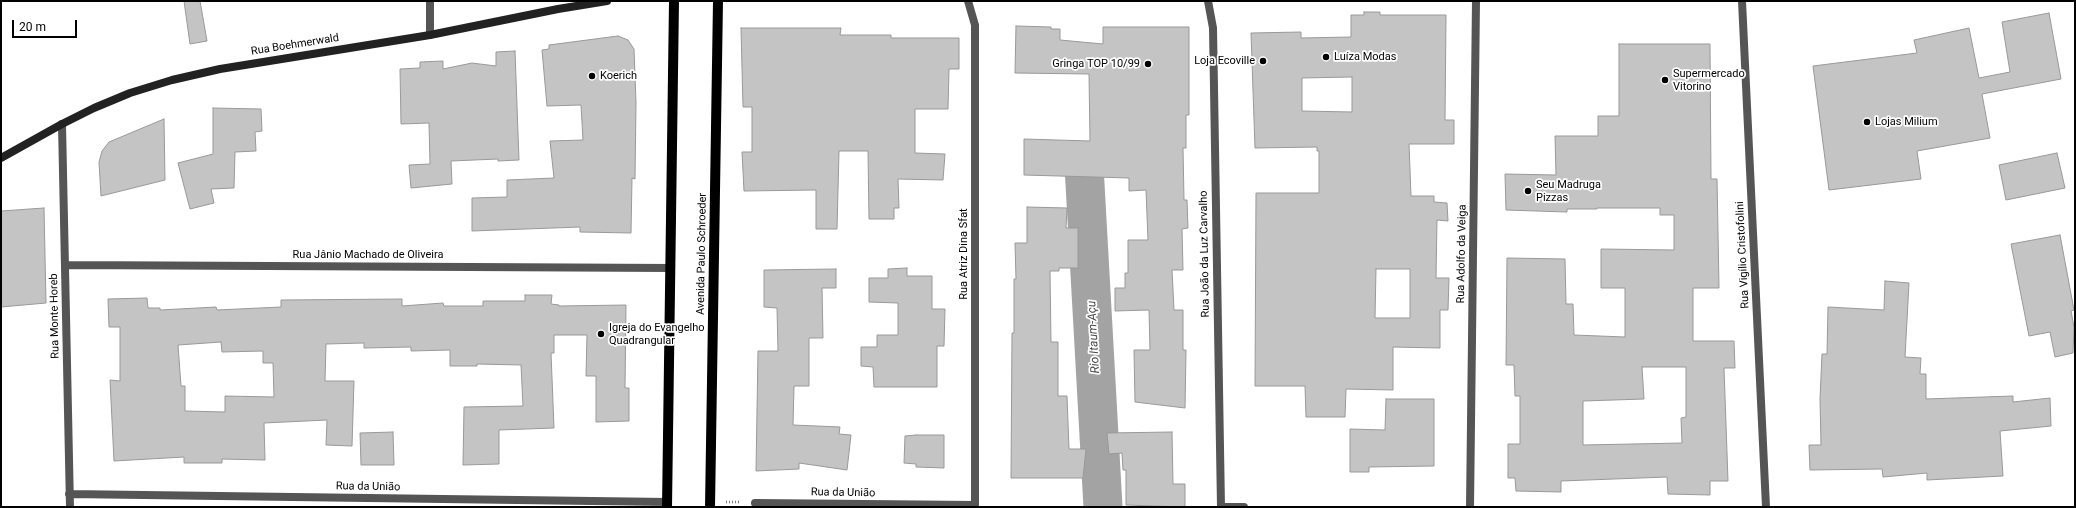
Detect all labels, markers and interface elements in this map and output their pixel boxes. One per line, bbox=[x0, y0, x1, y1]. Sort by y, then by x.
scale bar bbox=[14, 12, 79, 38]
text: 20 m bbox=[19, 20, 46, 34]
street label: Rua Boehmerwald bbox=[250, 32, 340, 58]
place label: Luíza Modas bbox=[1334, 50, 1396, 64]
marker: Luíza Modas bbox=[1321, 52, 1331, 62]
place label: Loja Ecoville bbox=[1194, 54, 1255, 68]
marker: Loja Ecoville bbox=[1258, 56, 1268, 66]
place label: Gringa TOP 10/99 bbox=[1052, 57, 1140, 71]
marker: Gringa TOP 10/99 bbox=[1143, 59, 1153, 69]
place label: Supermercado Vitorino bbox=[1673, 67, 1745, 93]
place label: Koerich bbox=[600, 69, 637, 83]
marker: Koerich bbox=[587, 71, 597, 81]
marker: Supermercado Vitorino bbox=[1660, 75, 1670, 85]
place label: Lojas Milium bbox=[1875, 115, 1938, 129]
marker: Lojas Milium bbox=[1862, 117, 1872, 127]
place label: Seu Madruga Pizzas bbox=[1536, 178, 1601, 204]
marker: Seu Madruga Pizzas bbox=[1523, 186, 1533, 196]
street label: Rua João da Luz Carvalho bbox=[1197, 190, 1213, 318]
street label: Avenida Paulo Schroeder bbox=[694, 193, 710, 315]
street label: Rua Vigílio Cristofolini bbox=[1734, 201, 1752, 309]
street label: Rua Adolfo da Veiga bbox=[1455, 204, 1469, 304]
street label: Rua Atriz Dina Sfat bbox=[957, 208, 971, 300]
street label: Rua Jânio Machado de Oliveira bbox=[293, 248, 443, 262]
street label: Rua Monte Horeb bbox=[48, 273, 62, 359]
water label: Rio Itaum-Açu bbox=[1085, 300, 1103, 374]
place label: Igreja do Evangelho Quadrangular bbox=[609, 321, 705, 347]
marker: Igreja do Evangelho Quadrangular bbox=[596, 329, 606, 339]
street label: Rua da União bbox=[336, 480, 400, 494]
street label: Rua da União bbox=[811, 486, 875, 500]

